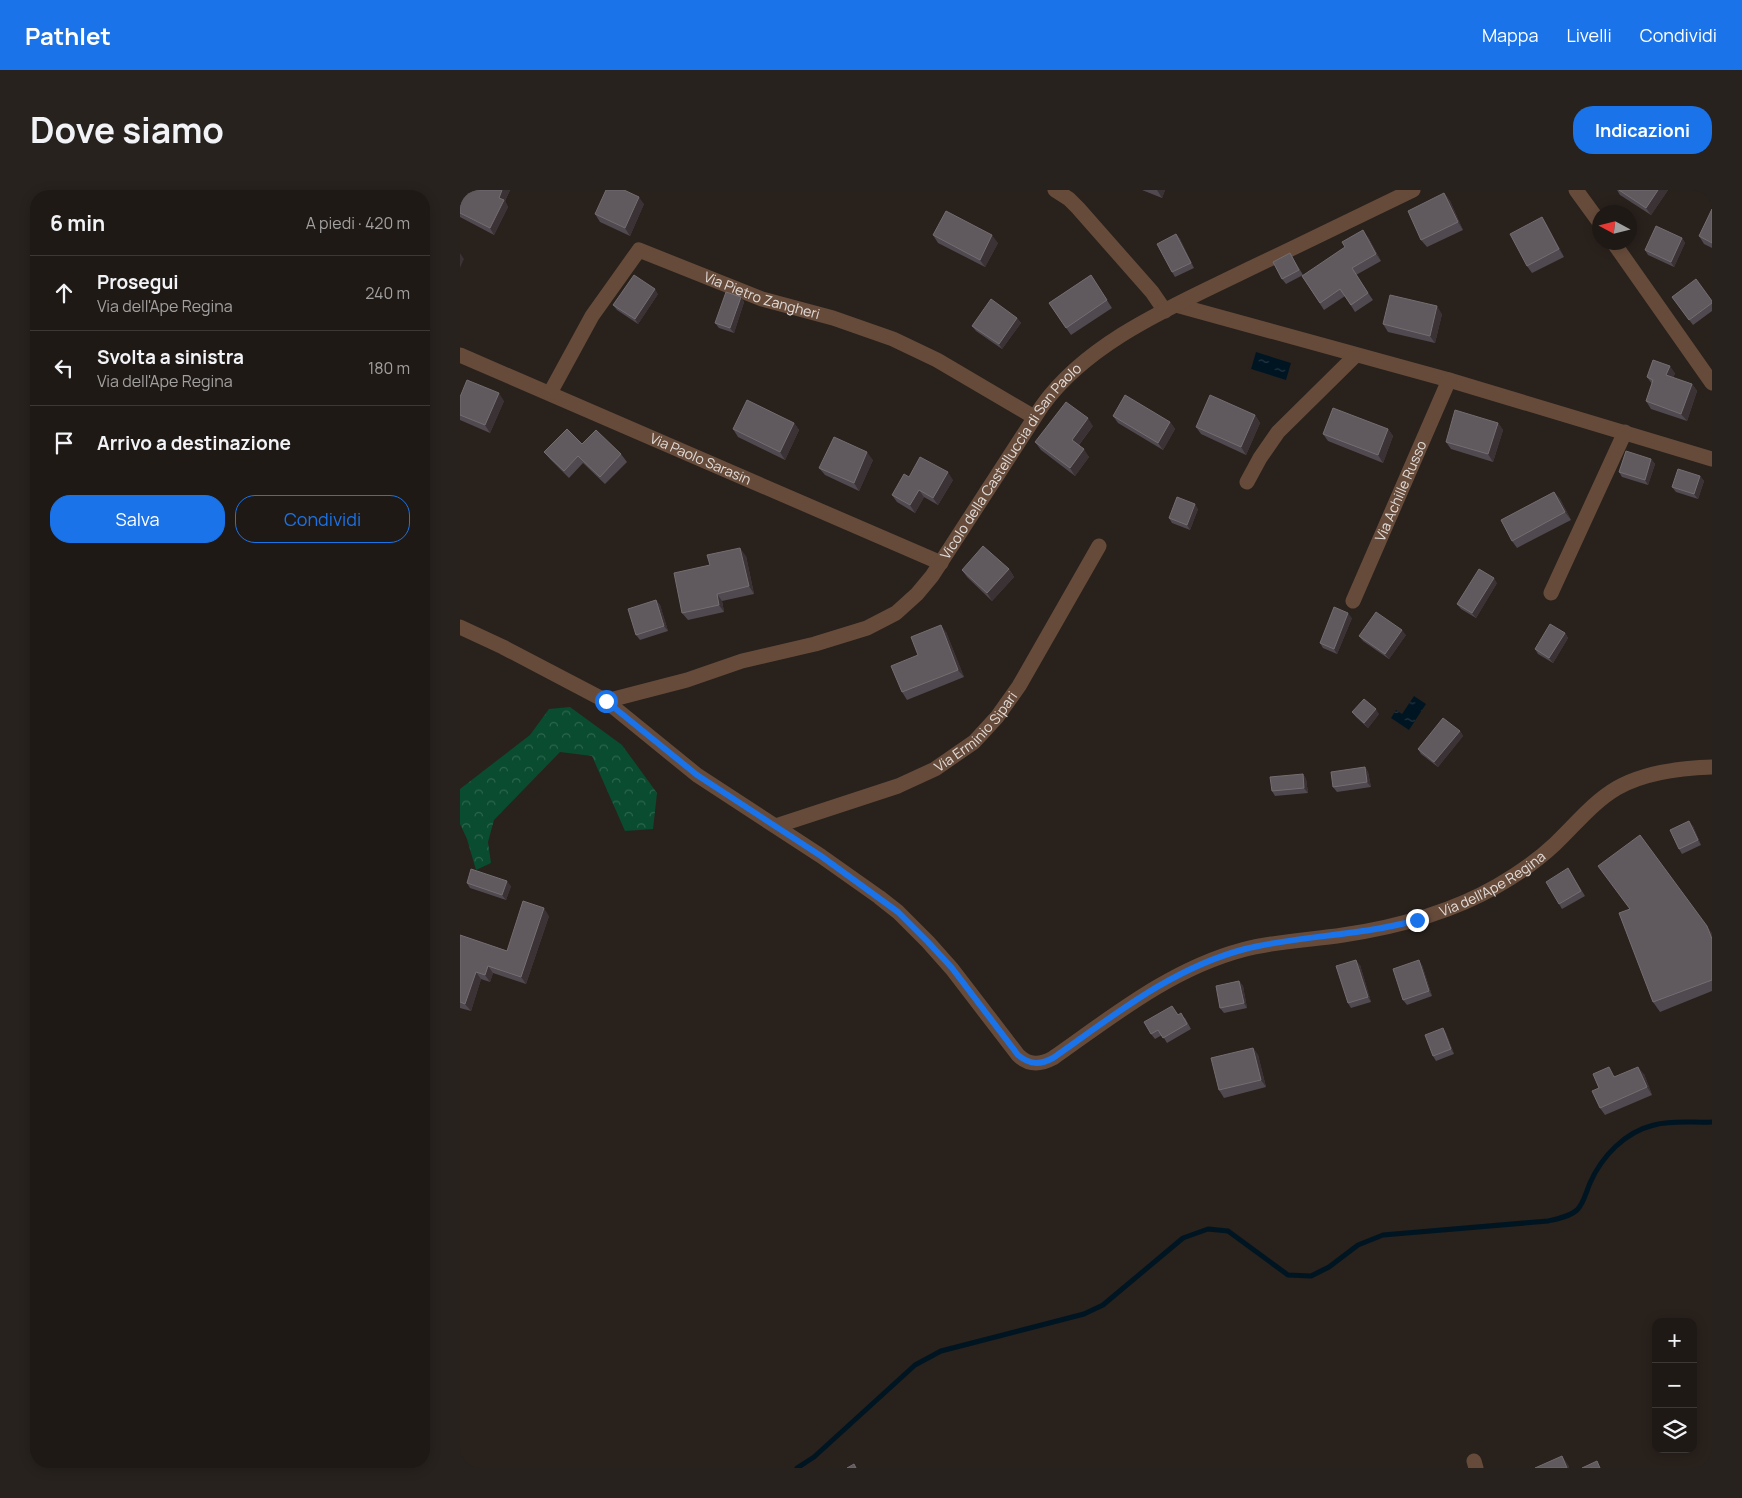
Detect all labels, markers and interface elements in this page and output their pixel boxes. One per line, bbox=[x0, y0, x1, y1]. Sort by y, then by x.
text: Pathlet bbox=[25, 19, 111, 52]
text: Mappa bbox=[1482, 23, 1538, 47]
text: Livelli bbox=[1566, 23, 1612, 47]
text: Condividi bbox=[1640, 23, 1717, 47]
text: Dove siamo bbox=[30, 106, 224, 154]
button: Indicazioni bbox=[1573, 106, 1712, 154]
north arrow bbox=[1592, 205, 1637, 250]
text: 6 min bbox=[50, 209, 105, 237]
text: A piedi · 420 m bbox=[306, 212, 410, 234]
street label: Via Pietro Zangheri bbox=[701, 267, 822, 323]
text: Prosegui bbox=[97, 269, 179, 295]
icon: ahead bbox=[50, 279, 78, 307]
text: 240 m bbox=[365, 282, 410, 304]
text: Via dell'Ape Regina bbox=[97, 295, 233, 317]
text: Svolta a sinistra bbox=[97, 344, 244, 370]
icon: left bbox=[50, 354, 78, 382]
text: 180 m bbox=[368, 357, 410, 379]
street label: Vicolo della Castelluccia di San Paolo bbox=[935, 359, 1085, 563]
text: Via dell'Ape Regina bbox=[97, 370, 233, 392]
street label: Via Paolo Sarasin bbox=[647, 428, 754, 489]
icon: arrive bbox=[50, 429, 78, 457]
text: Arrivo a destinazione bbox=[97, 430, 291, 456]
street label: Via Achille Russo bbox=[1370, 437, 1431, 544]
button: Salva bbox=[50, 495, 225, 543]
button: Condividi bbox=[235, 495, 410, 543]
street label: Via Erminio Sipari bbox=[930, 687, 1021, 776]
route start bbox=[595, 690, 618, 713]
street label: Via dell'Ape Regina bbox=[1437, 847, 1549, 920]
route end bbox=[1406, 909, 1429, 932]
map controls bbox=[1652, 1318, 1697, 1453]
button: + bbox=[1652, 1318, 1697, 1363]
button: − bbox=[1652, 1363, 1697, 1408]
button: layers bbox=[1652, 1408, 1697, 1453]

